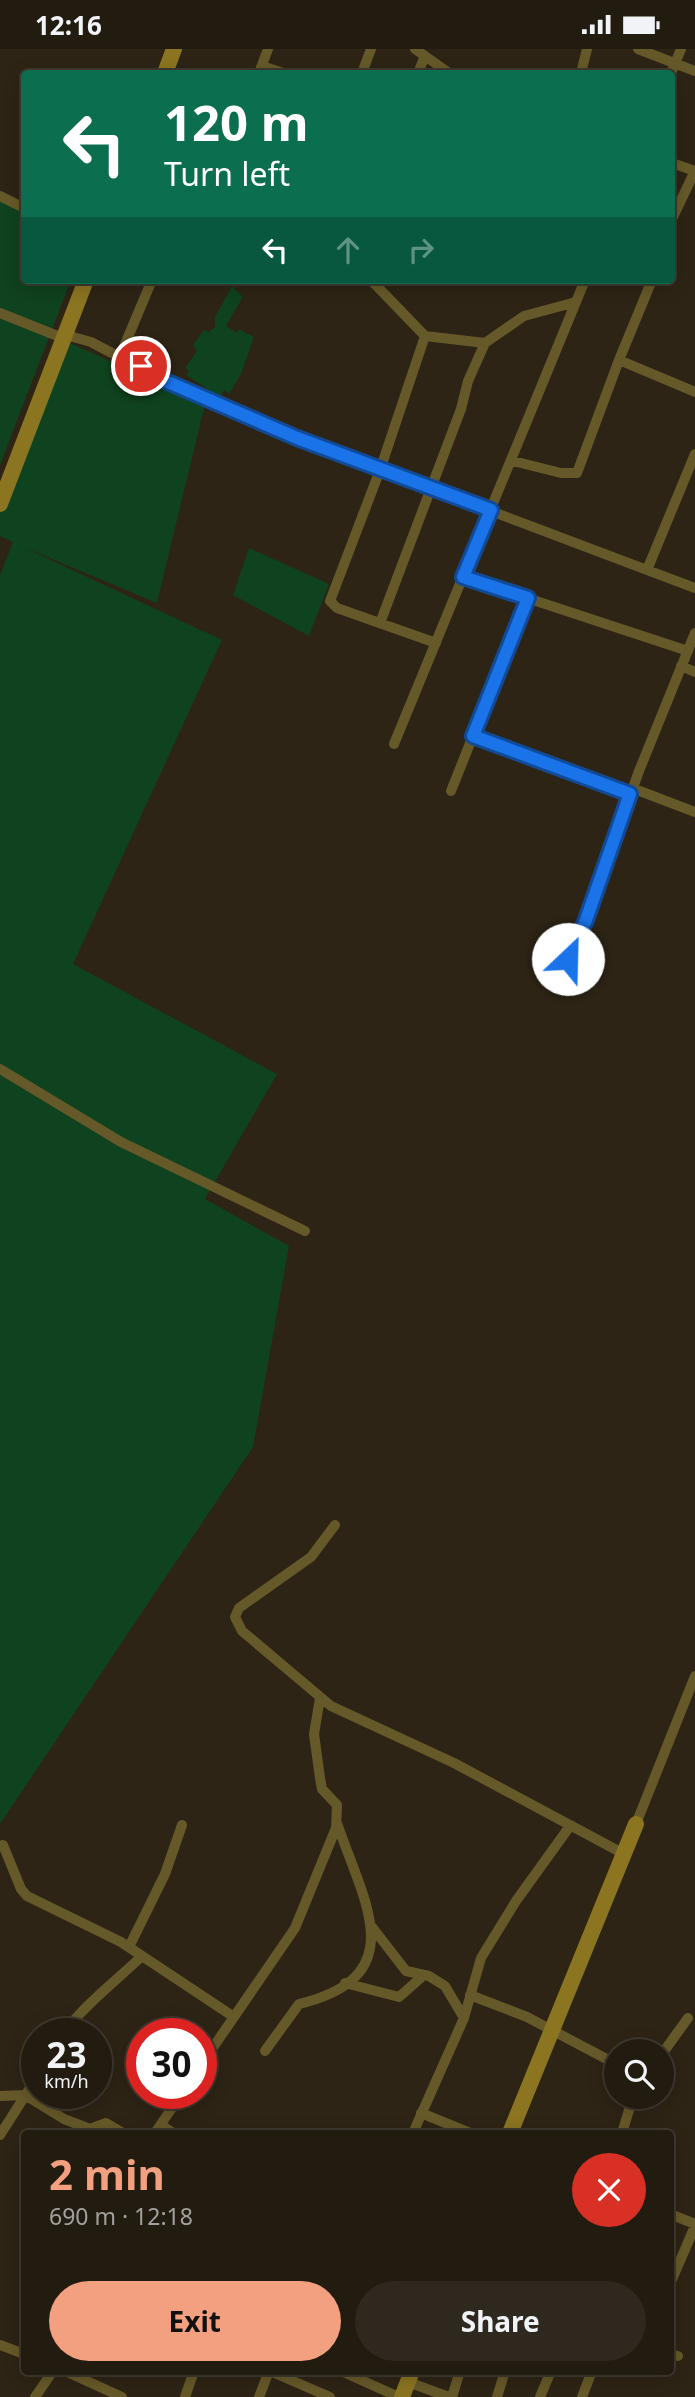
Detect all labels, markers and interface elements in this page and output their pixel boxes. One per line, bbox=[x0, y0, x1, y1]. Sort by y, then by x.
text: 12:16 bbox=[35, 7, 102, 43]
text: 120 m bbox=[164, 89, 309, 155]
icon: left bbox=[49, 98, 140, 189]
text: Turn left bbox=[164, 152, 290, 195]
icon: left bbox=[256, 231, 294, 269]
icon: ahead bbox=[329, 231, 367, 269]
icon: right bbox=[402, 231, 440, 269]
pin bbox=[111, 336, 171, 396]
icon: arrive bbox=[122, 347, 160, 385]
position arrow bbox=[531, 922, 605, 996]
speed limit sign: 30 bbox=[126, 2018, 217, 2109]
text: 23 bbox=[46, 2031, 87, 2078]
map controls bbox=[604, 2039, 674, 2109]
button: search bbox=[604, 2039, 674, 2109]
text: km/h bbox=[44, 2069, 89, 2093]
text: 2 min bbox=[49, 2145, 165, 2202]
button: close bbox=[572, 2153, 646, 2227]
text: 690 m · 12:18 bbox=[49, 2200, 193, 2232]
button: Exit bbox=[49, 2281, 341, 2361]
button: Share bbox=[355, 2281, 646, 2361]

